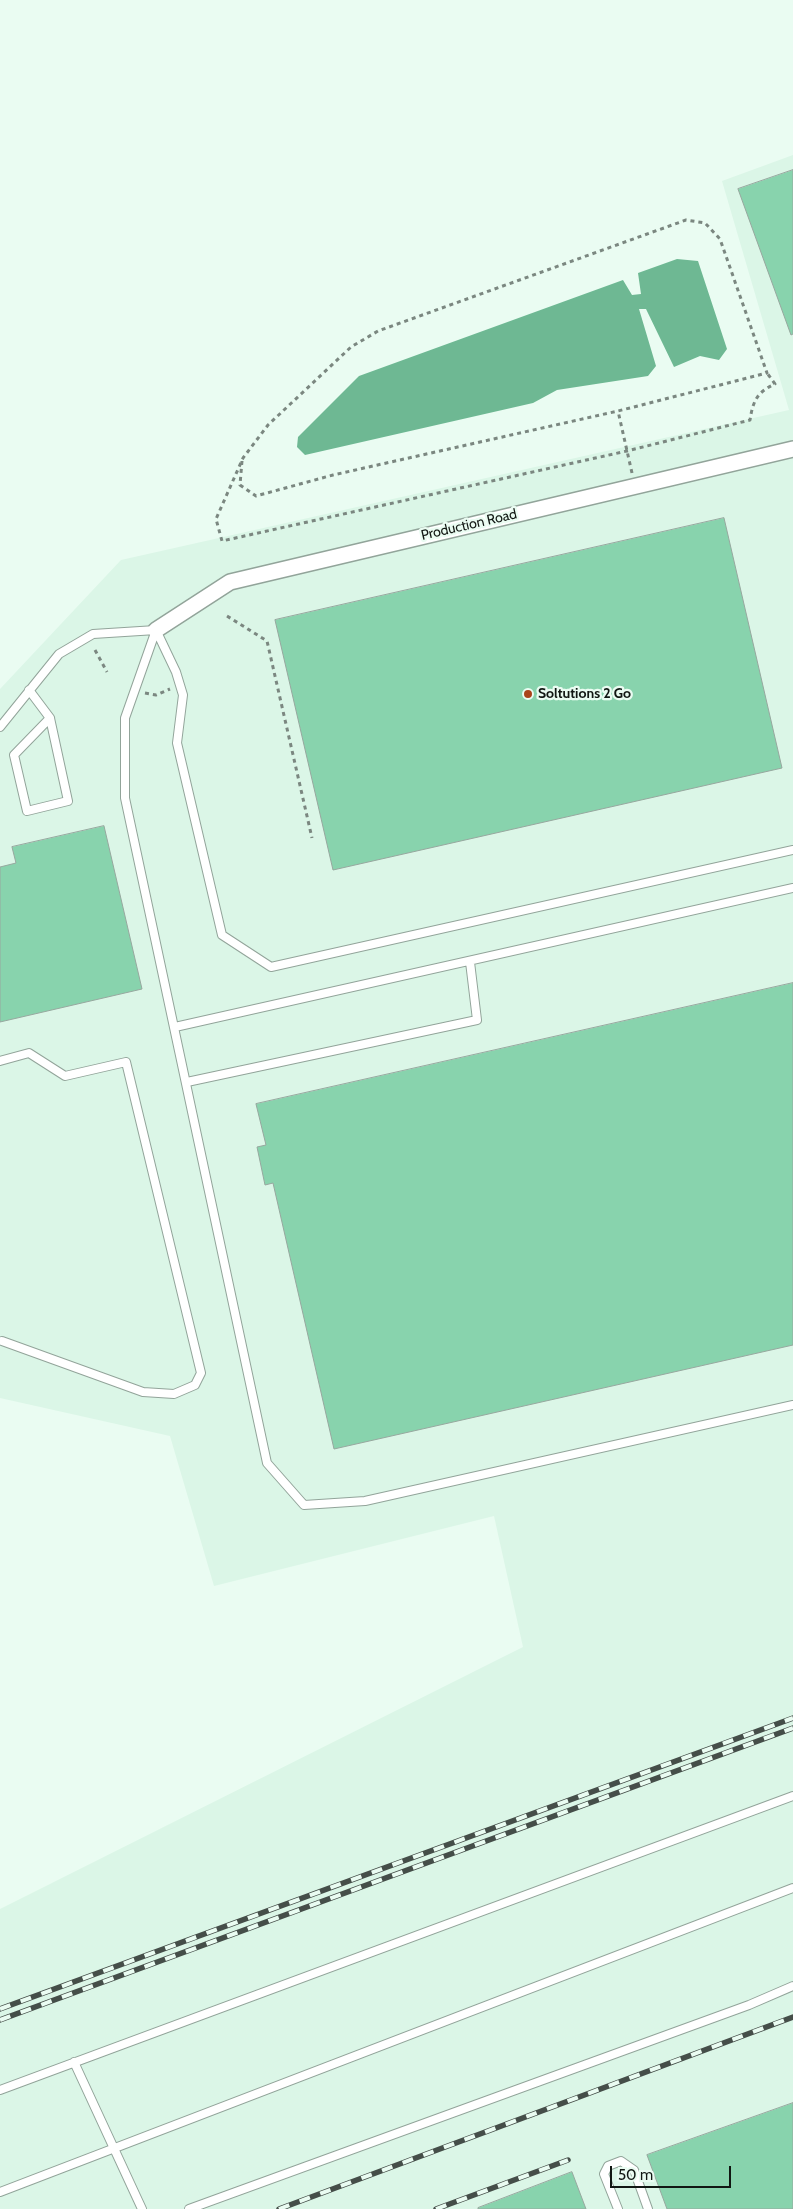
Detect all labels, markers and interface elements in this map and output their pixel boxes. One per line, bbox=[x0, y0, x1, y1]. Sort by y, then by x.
street label: Production Road bbox=[419, 506, 519, 544]
place label: Soltutions 2 Go bbox=[538, 686, 631, 702]
marker: Soltutions 2 Go bbox=[522, 688, 534, 700]
scale bar bbox=[613, 2156, 734, 2188]
text: 50 m bbox=[618, 2166, 653, 2184]

